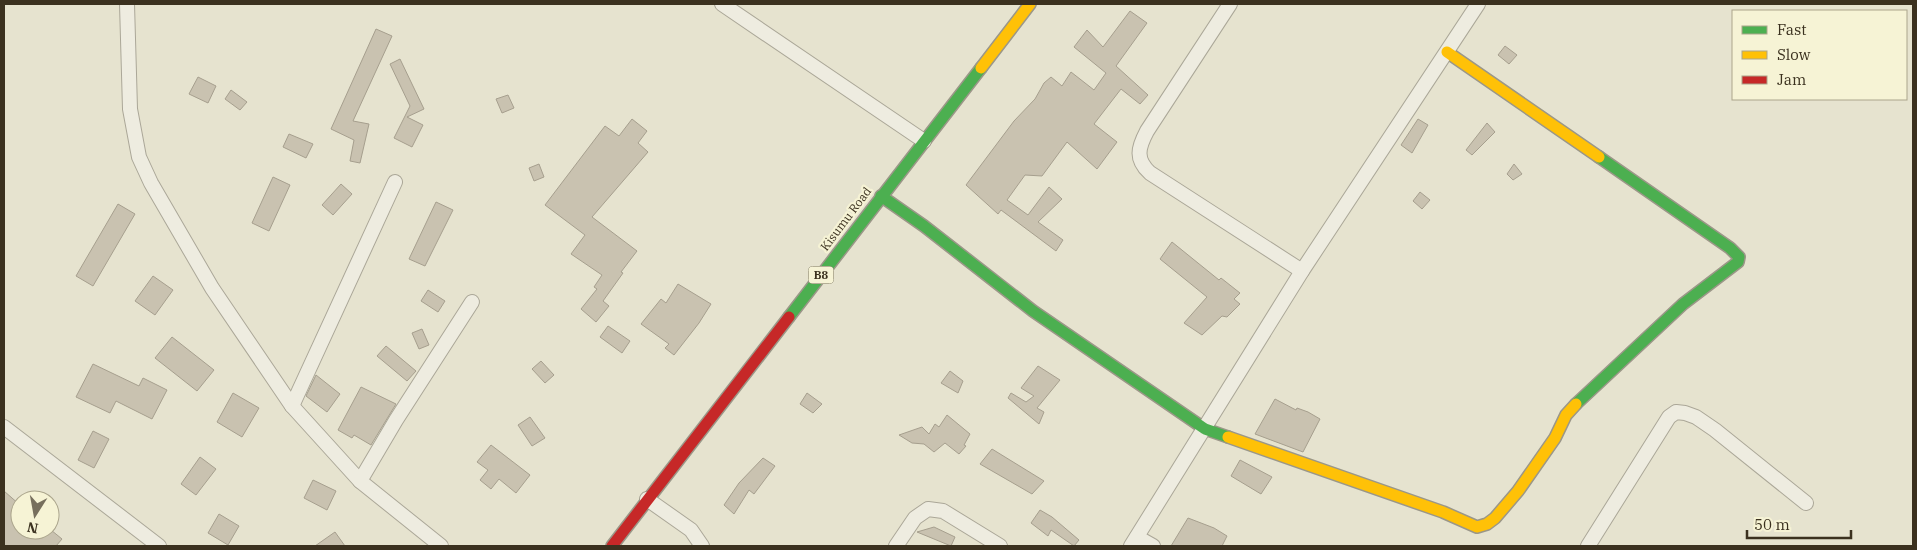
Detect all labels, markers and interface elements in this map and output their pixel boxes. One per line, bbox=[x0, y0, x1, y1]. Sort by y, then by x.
legend bbox=[1732, 10, 1907, 100]
text: Fast bbox=[1777, 20, 1807, 39]
text: Slow bbox=[1777, 45, 1811, 64]
text: Jam bbox=[1777, 70, 1806, 89]
street label: Kisumu Road bbox=[817, 184, 874, 253]
road number: B8 bbox=[808, 266, 834, 284]
north arrow bbox=[10, 490, 60, 540]
scale bar bbox=[1747, 508, 1851, 540]
text: 50 m bbox=[1754, 515, 1790, 534]
text: N bbox=[25, 518, 40, 538]

